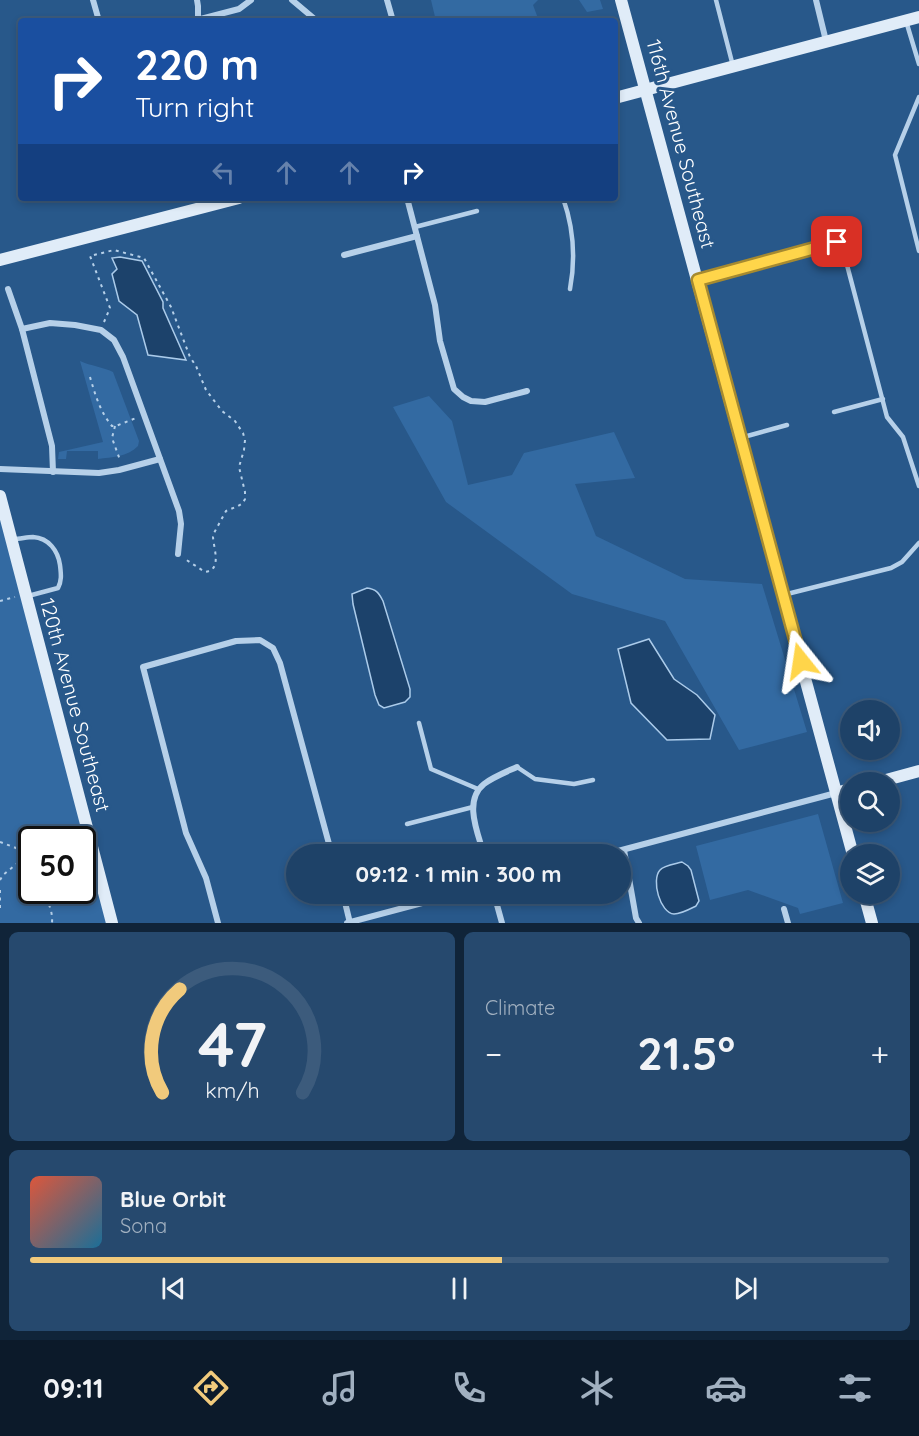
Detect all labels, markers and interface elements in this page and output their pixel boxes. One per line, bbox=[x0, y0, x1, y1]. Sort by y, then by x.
street label: 116th Avenue Southeast bbox=[642, 37, 722, 251]
text: 220 m bbox=[135, 38, 259, 91]
icon: right bbox=[36, 42, 114, 120]
text: Turn right bbox=[135, 90, 254, 124]
icon: left bbox=[207, 156, 240, 189]
icon: ahead bbox=[270, 156, 303, 189]
icon: ahead bbox=[333, 156, 366, 189]
icon: right bbox=[396, 156, 429, 189]
pin bbox=[811, 216, 862, 267]
icon: arrive bbox=[820, 225, 853, 258]
street label: 120th Avenue Southeast bbox=[35, 595, 116, 815]
position arrow bbox=[769, 629, 833, 693]
map controls bbox=[840, 700, 900, 904]
button: sound bbox=[840, 700, 900, 760]
button: search bbox=[840, 772, 900, 832]
speed limit sign: 50 bbox=[18, 826, 96, 904]
button: layers bbox=[840, 844, 900, 904]
text: 09:12 · 1 min · 300 m bbox=[355, 860, 562, 888]
text: Climate bbox=[485, 995, 555, 1020]
text: 47 bbox=[197, 1005, 267, 1083]
text: 21.5° bbox=[637, 1025, 735, 1081]
text: − bbox=[485, 1033, 502, 1074]
text: + bbox=[870, 1033, 889, 1074]
text: km/h bbox=[205, 1078, 259, 1104]
text: Blue Orbit bbox=[120, 1185, 226, 1213]
text: Sona bbox=[120, 1213, 167, 1238]
icon: previous bbox=[157, 1272, 190, 1305]
icon: pause bbox=[443, 1272, 476, 1305]
icon: next bbox=[729, 1272, 762, 1305]
icon: directions bbox=[190, 1367, 232, 1409]
icon: music bbox=[319, 1367, 361, 1409]
icon: phone bbox=[448, 1367, 490, 1409]
icon: climate bbox=[576, 1367, 618, 1409]
icon: car bbox=[705, 1367, 747, 1409]
icon: filters bbox=[834, 1367, 876, 1409]
text: 09:11 bbox=[43, 1371, 104, 1405]

